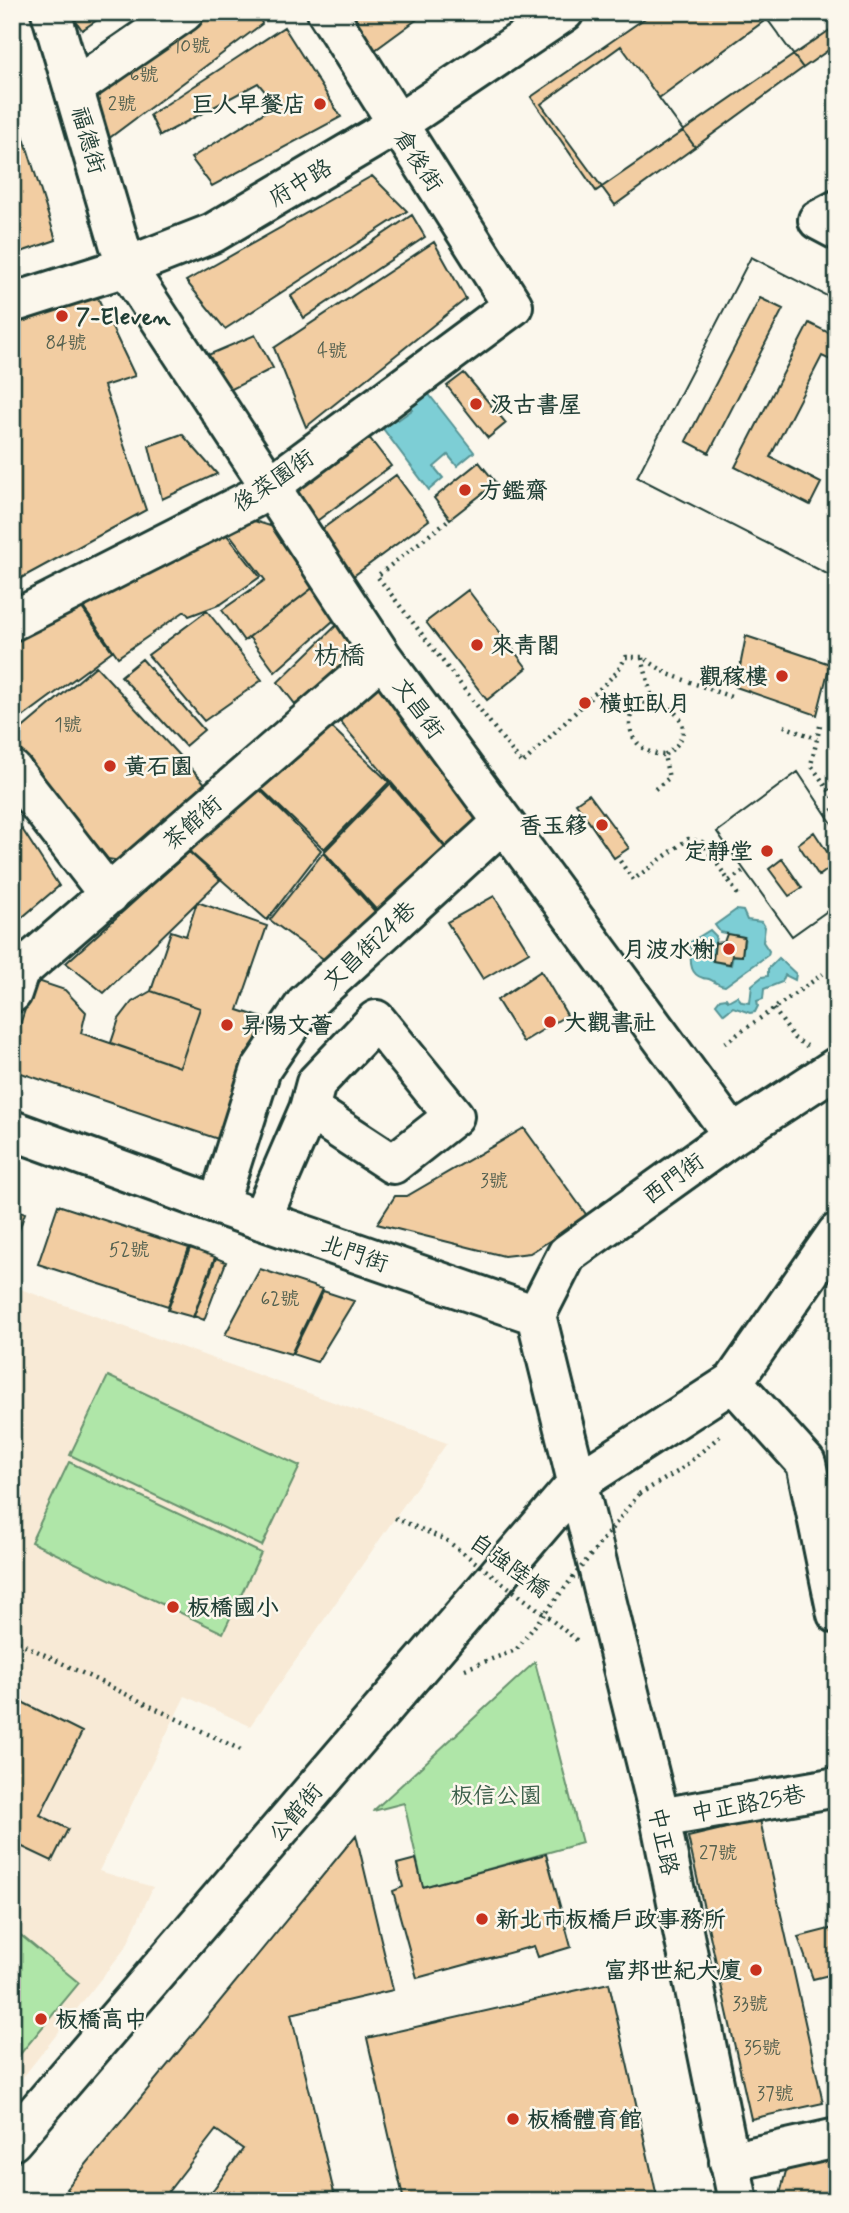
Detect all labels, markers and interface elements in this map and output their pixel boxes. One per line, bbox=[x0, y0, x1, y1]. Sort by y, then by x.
house number: 10號 bbox=[172, 34, 210, 59]
house number: 6號 bbox=[130, 63, 158, 88]
place label: 巨人早餐店 bbox=[191, 91, 306, 121]
house number: 2號 bbox=[108, 92, 136, 117]
marker: 巨人早餐店 bbox=[312, 96, 328, 112]
street label: 福德街 bbox=[63, 103, 111, 178]
street label: 倉後街 bbox=[386, 124, 449, 198]
street label: 府中路 bbox=[264, 153, 338, 214]
place label: 7-Eleven bbox=[76, 303, 171, 333]
marker: 7-Eleven bbox=[54, 308, 70, 324]
house number: 84號 bbox=[45, 331, 87, 356]
house number: 4號 bbox=[317, 339, 347, 364]
place label: 汲古書屋 bbox=[490, 391, 582, 421]
marker: 汲古書屋 bbox=[468, 396, 484, 412]
street label: 後菜園街 bbox=[228, 443, 321, 520]
place label: 方鑑齋 bbox=[479, 477, 548, 507]
marker: 方鑑齋 bbox=[457, 482, 473, 498]
place label: 來青閣 bbox=[491, 632, 560, 662]
marker: 來青閣 bbox=[469, 637, 485, 653]
district label: 枋橋 bbox=[313, 640, 365, 674]
place label: 觀稼樓 bbox=[699, 663, 768, 693]
marker: 觀稼樓 bbox=[774, 668, 790, 684]
street label: 文昌街 bbox=[385, 672, 450, 746]
place label: 橫虹臥月 bbox=[599, 690, 691, 720]
marker: 橫虹臥月 bbox=[577, 695, 593, 711]
house number: 1號 bbox=[54, 713, 82, 738]
place label: 黃石園 bbox=[124, 753, 193, 783]
marker: 黃石園 bbox=[102, 758, 118, 774]
street label: 茶館街 bbox=[157, 790, 229, 857]
place label: 香玉簃 bbox=[519, 812, 588, 842]
marker: 香玉簃 bbox=[594, 817, 610, 833]
place label: 定靜堂 bbox=[684, 838, 753, 868]
marker: 定靜堂 bbox=[759, 843, 775, 859]
street label: 文昌街24巷 bbox=[317, 895, 424, 997]
place label: 月波水榭 bbox=[623, 936, 715, 966]
marker: 月波水榭 bbox=[721, 941, 737, 957]
place label: 大觀書社 bbox=[564, 1009, 656, 1039]
place label: 昇陽文薈 bbox=[241, 1012, 333, 1042]
marker: 大觀書社 bbox=[542, 1014, 558, 1030]
marker: 昇陽文薈 bbox=[219, 1017, 235, 1033]
street label: 西門街 bbox=[637, 1147, 711, 1212]
house number: 3號 bbox=[480, 1169, 508, 1194]
street label: 北門街 bbox=[317, 1229, 392, 1280]
house number: 52號 bbox=[109, 1238, 149, 1263]
house number: 62號 bbox=[261, 1287, 299, 1312]
street label: 自強陸橋 bbox=[463, 1527, 555, 1606]
place label: 板橋國小 bbox=[187, 1594, 279, 1624]
marker: 板橋國小 bbox=[165, 1599, 181, 1615]
street label: 公館街 bbox=[263, 1777, 330, 1849]
street label: 中正路25巷 bbox=[689, 1780, 809, 1830]
park label: 板信公園 bbox=[450, 1782, 542, 1812]
street label: 中正路 bbox=[640, 1805, 684, 1878]
house number: 27號 bbox=[699, 1841, 737, 1866]
place label: 新北市板橋戶政事務所 bbox=[496, 1906, 726, 1936]
marker: 新北市板橋戶政事務所 bbox=[474, 1911, 490, 1927]
place label: 富邦世紀大廈 bbox=[604, 1957, 742, 1987]
marker: 富邦世紀大廈 bbox=[748, 1962, 764, 1978]
house number: 33號 bbox=[732, 1992, 768, 2017]
place label: 板橋高中 bbox=[55, 2006, 147, 2036]
marker: 板橋高中 bbox=[33, 2011, 49, 2027]
house number: 35號 bbox=[743, 2036, 781, 2061]
house number: 37號 bbox=[756, 2082, 794, 2107]
place label: 板橋體育館 bbox=[527, 2106, 642, 2136]
marker: 板橋體育館 bbox=[505, 2111, 521, 2127]

